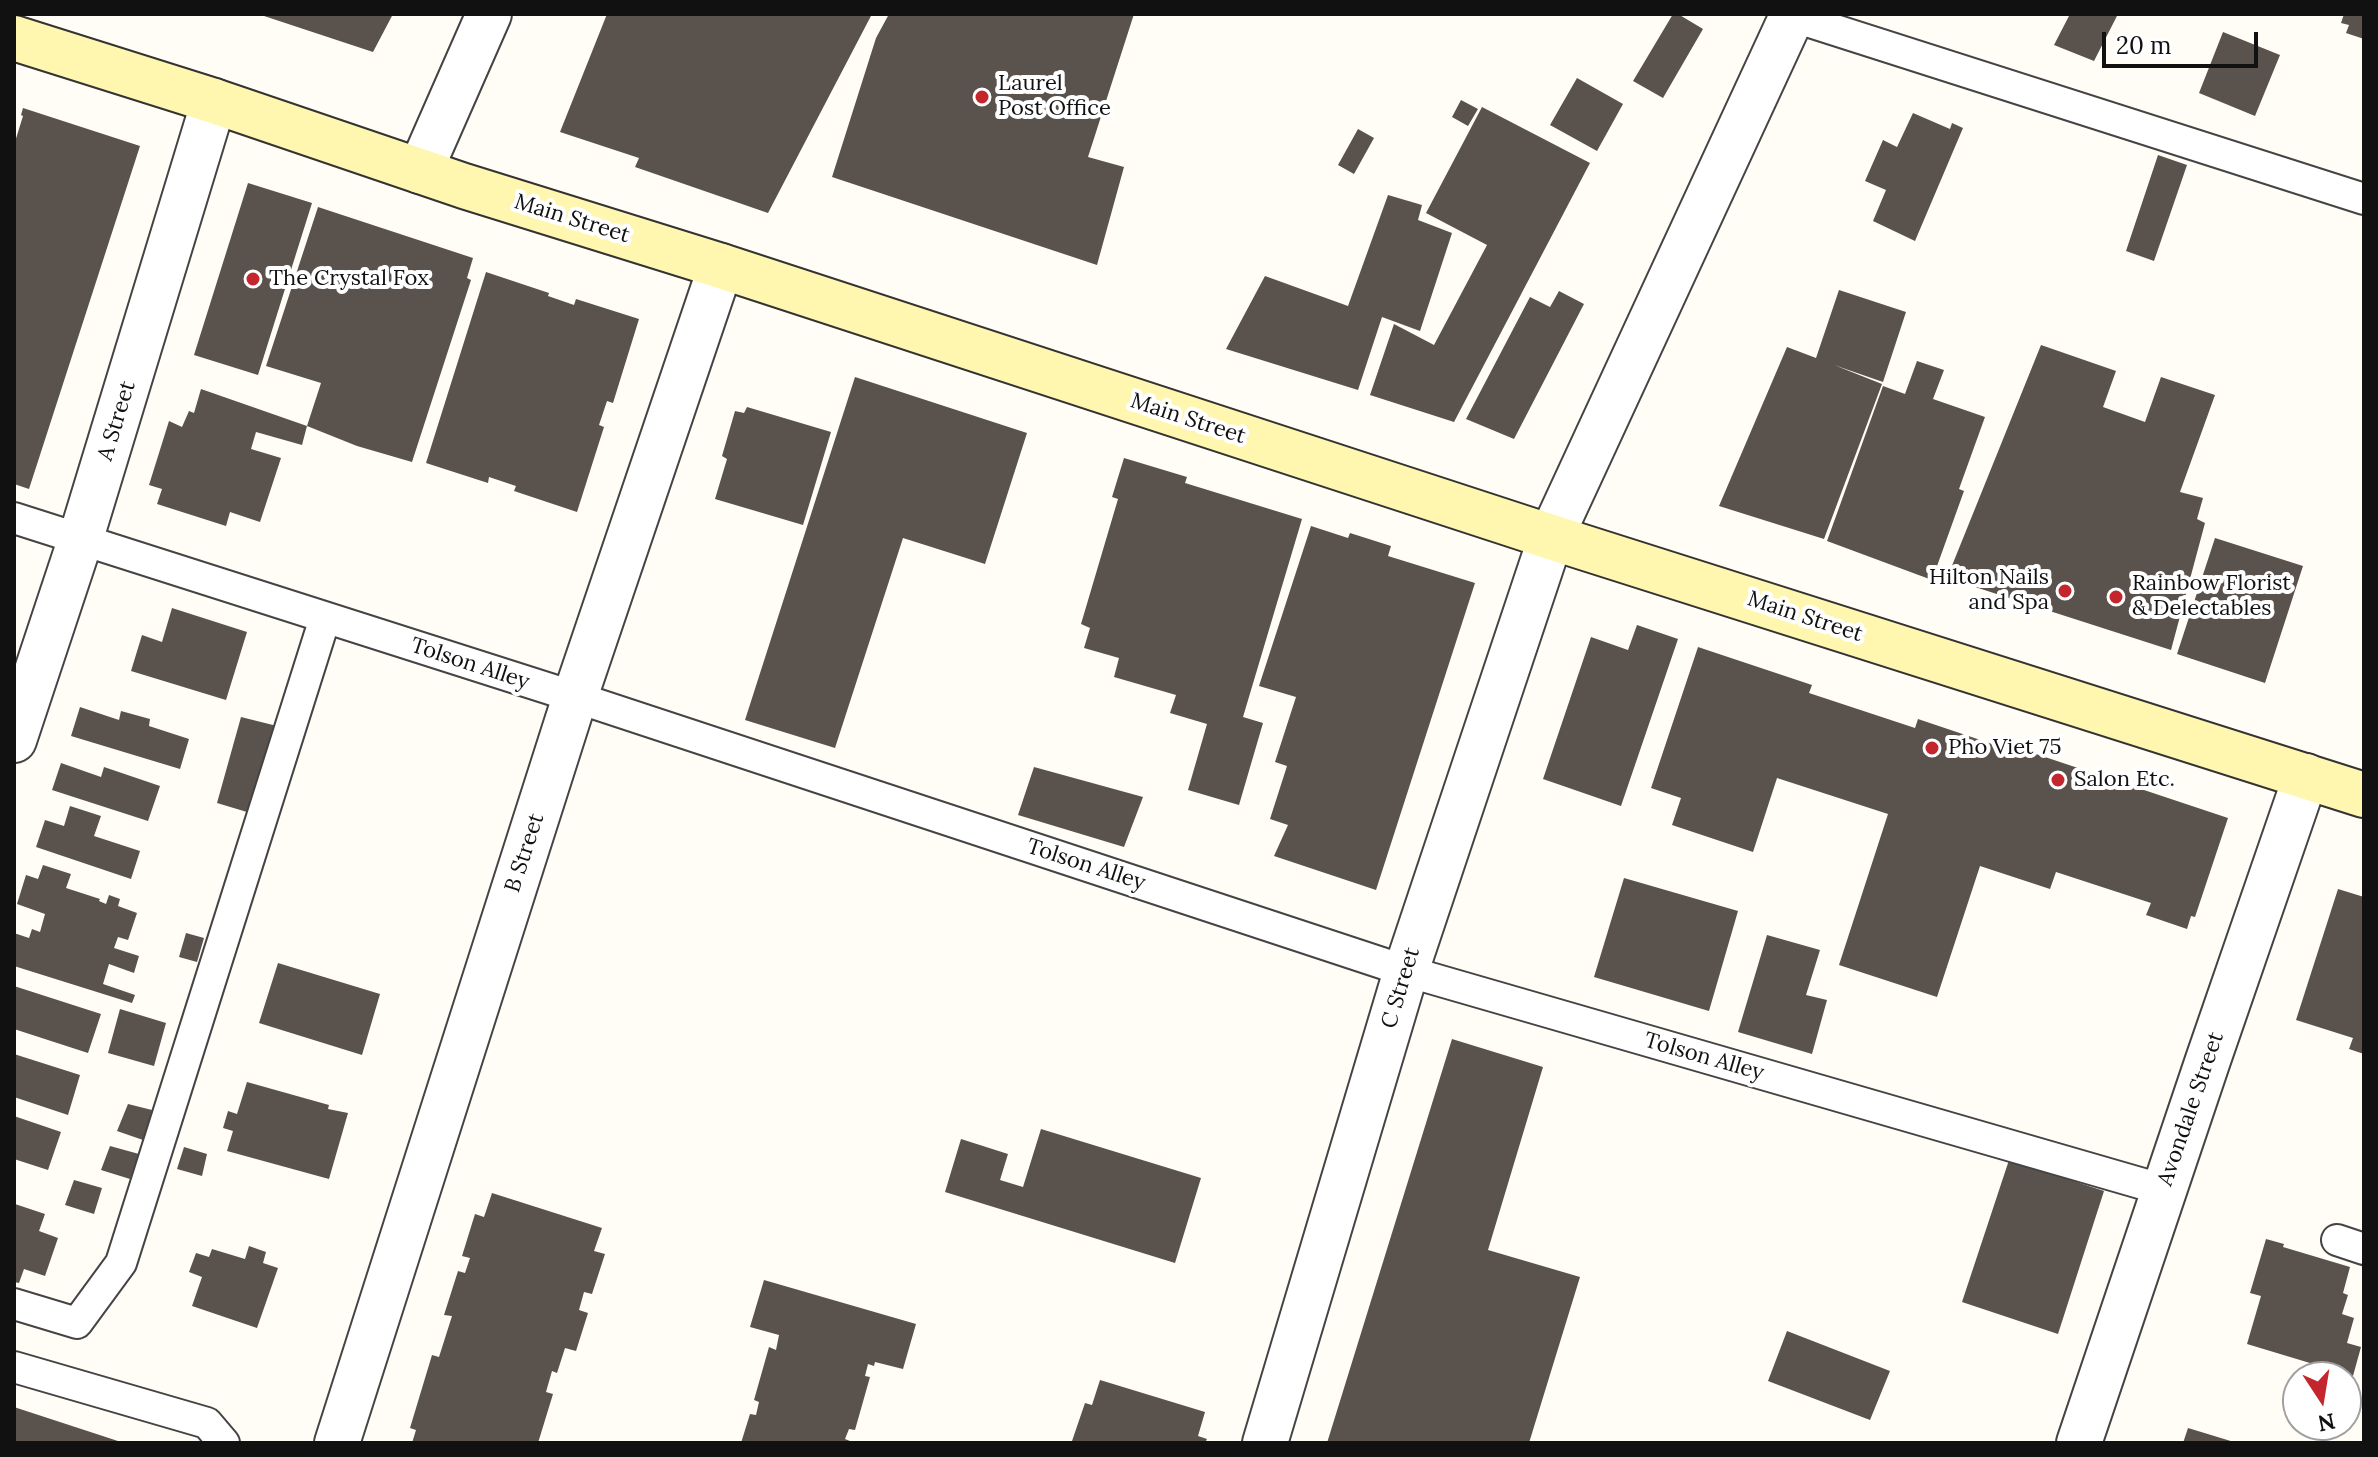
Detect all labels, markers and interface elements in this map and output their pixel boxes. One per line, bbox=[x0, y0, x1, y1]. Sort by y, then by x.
scale bar bbox=[2106, 16, 2262, 66]
text: 20 m bbox=[2116, 30, 2172, 61]
place label: Laurel Post Office bbox=[998, 71, 1111, 122]
marker: Laurel Post Office bbox=[973, 88, 991, 106]
street label: Main Street bbox=[511, 189, 633, 249]
place label: The Crystal Fox bbox=[269, 266, 429, 292]
marker: The Crystal Fox bbox=[244, 270, 262, 288]
street label: A Street bbox=[92, 378, 142, 464]
street label: Main Street bbox=[1127, 388, 1249, 450]
place label: Hilton Nails and Spa bbox=[1929, 565, 2049, 616]
place label: Rainbow Florist & Delectables bbox=[2132, 571, 2291, 622]
marker: Hilton Nails and Spa bbox=[2056, 582, 2074, 600]
street label: Main Street bbox=[1744, 586, 1866, 648]
marker: Rainbow Florist & Delectables bbox=[2107, 588, 2125, 606]
street label: Tolson Alley bbox=[407, 632, 533, 696]
place label: Pho Viet 75 bbox=[1948, 735, 2061, 761]
marker: Pho Viet 75 bbox=[1923, 739, 1941, 757]
place label: Salon Etc. bbox=[2074, 767, 2175, 793]
marker: Salon Etc. bbox=[2049, 771, 2067, 789]
street label: B Street bbox=[500, 810, 550, 896]
street label: Tolson Alley bbox=[1023, 833, 1149, 897]
street label: C Street bbox=[1376, 944, 1426, 1032]
street label: Tolson Alley bbox=[1641, 1027, 1767, 1087]
street label: Avondale Street bbox=[2152, 1029, 2230, 1189]
north arrow bbox=[2282, 1361, 2362, 1441]
text: N bbox=[2315, 1407, 2338, 1438]

